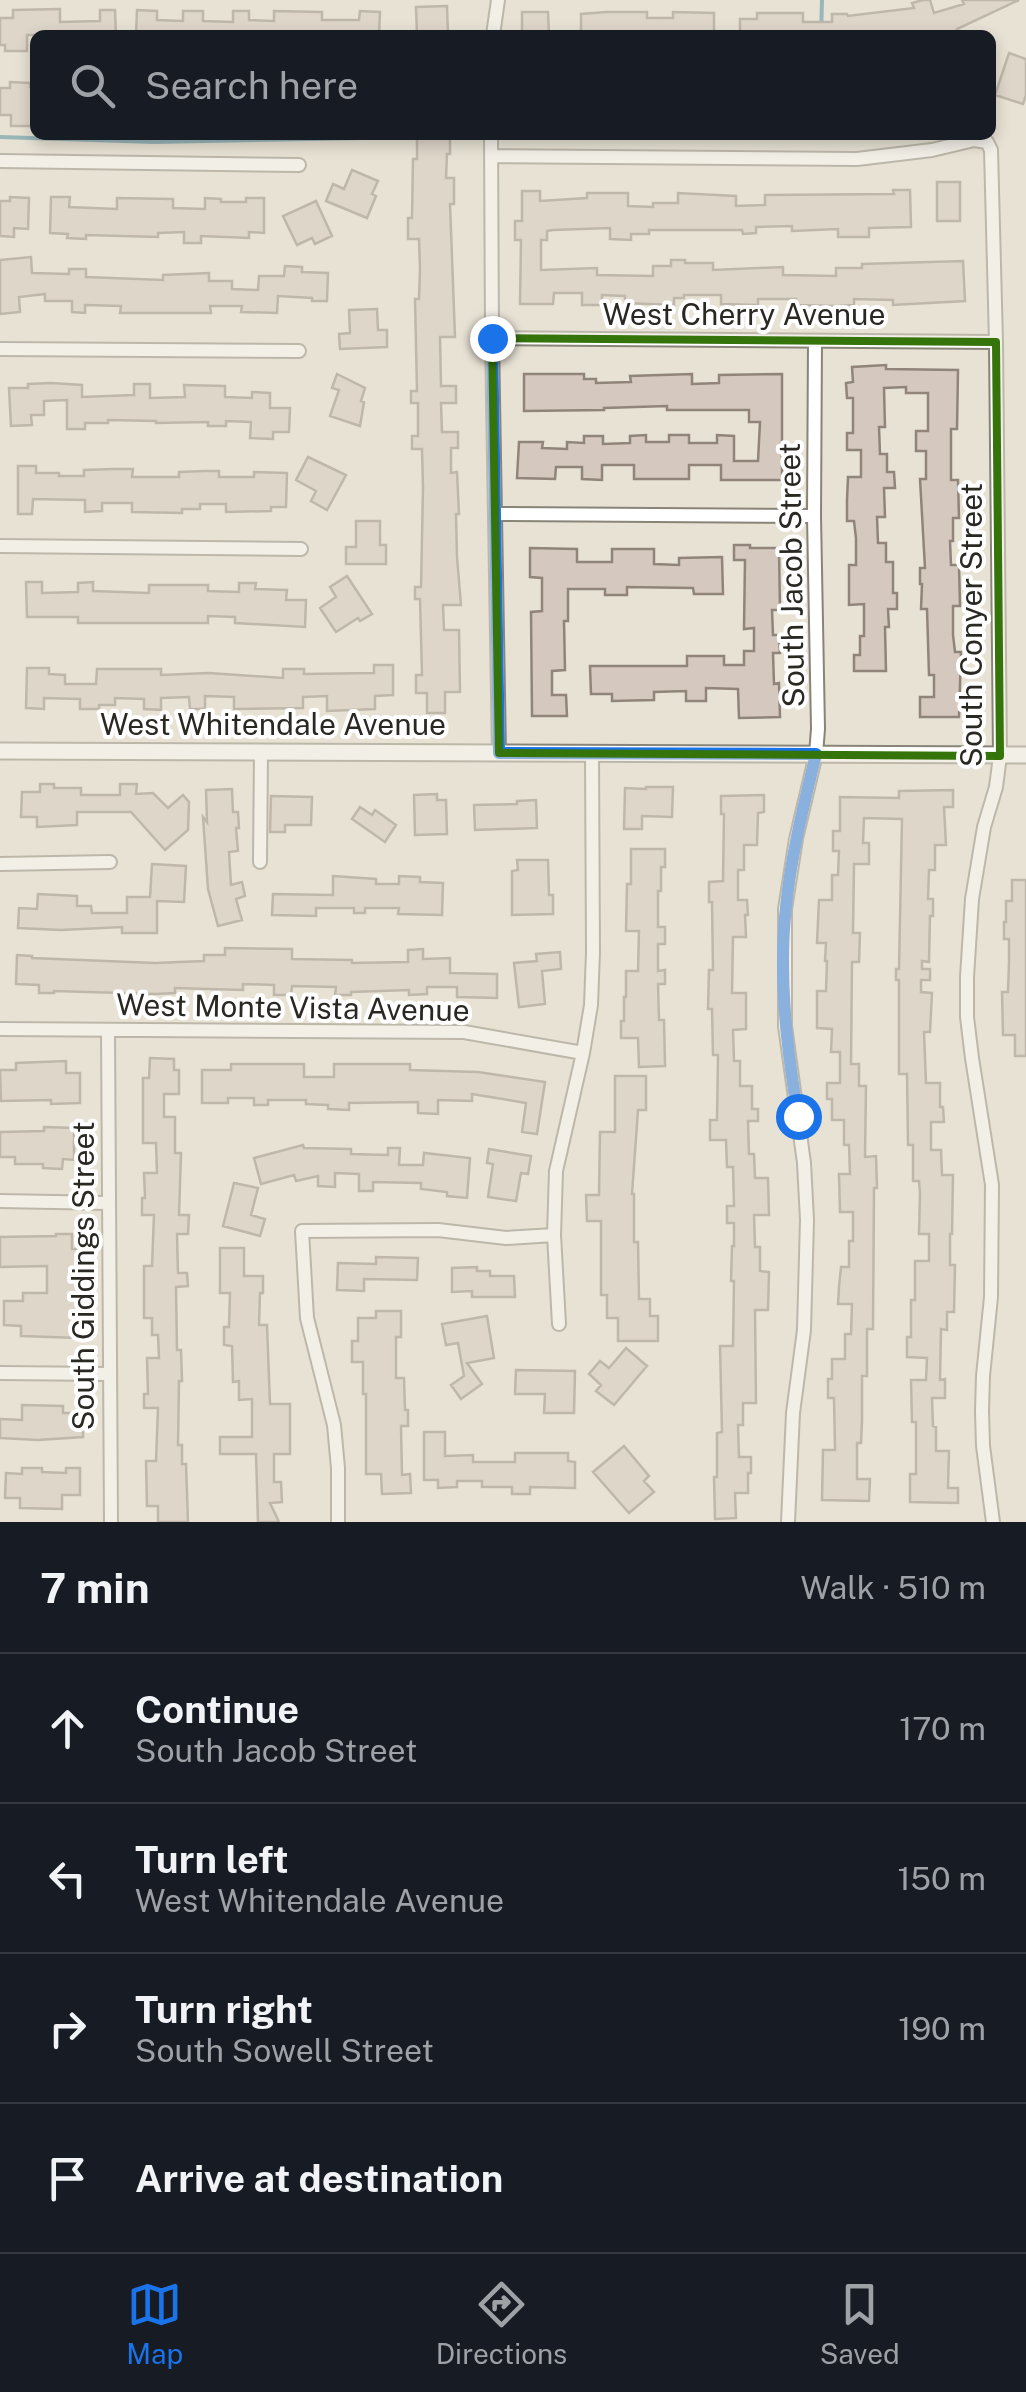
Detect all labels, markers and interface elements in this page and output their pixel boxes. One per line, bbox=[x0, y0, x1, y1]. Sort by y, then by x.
search box bbox=[30, 30, 996, 140]
icon: search bbox=[65, 58, 120, 113]
text: Search here bbox=[145, 63, 358, 108]
street label: West Cherry Avenue bbox=[602, 296, 886, 332]
route end bbox=[470, 316, 516, 362]
street label: South Jacob Street bbox=[771, 442, 811, 708]
street label: South Conyer Street bbox=[953, 483, 989, 767]
street label: West Whitendale Avenue bbox=[100, 706, 446, 742]
street label: West Monte Vista Avenue bbox=[116, 986, 470, 1028]
route start bbox=[776, 1094, 822, 1140]
street label: South Giddings Street bbox=[65, 1121, 101, 1431]
text: 7 min bbox=[40, 1563, 150, 1612]
text: Walk · 510 m bbox=[800, 1569, 986, 1606]
text: Continue bbox=[135, 1687, 299, 1732]
icon: ahead bbox=[40, 1701, 95, 1756]
text: 170 m bbox=[899, 1710, 986, 1747]
text: South Jacob Street bbox=[135, 1732, 417, 1769]
text: Turn left bbox=[135, 1837, 289, 1882]
icon: left bbox=[40, 1851, 95, 1906]
text: 150 m bbox=[897, 1860, 986, 1897]
text: West Whitendale Avenue bbox=[135, 1882, 504, 1919]
text: Turn right bbox=[135, 1987, 313, 2032]
icon: right bbox=[40, 2001, 95, 2056]
text: 190 m bbox=[898, 2010, 986, 2047]
text: South Sowell Street bbox=[135, 2032, 434, 2069]
icon: arrive bbox=[40, 2151, 95, 2206]
text: Arrive at destination bbox=[135, 2156, 503, 2201]
tab: Map bbox=[126, 2277, 183, 2370]
tab: Directions bbox=[436, 2277, 567, 2370]
tab: Saved bbox=[820, 2277, 900, 2370]

